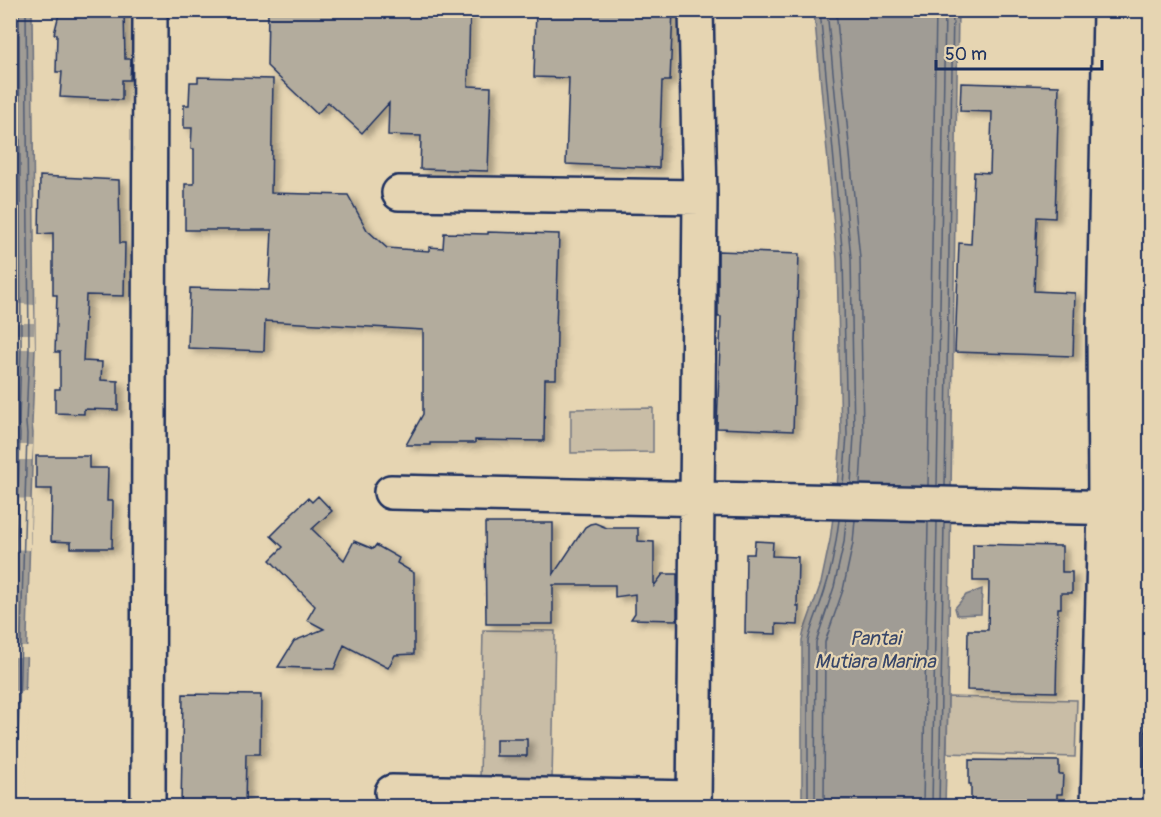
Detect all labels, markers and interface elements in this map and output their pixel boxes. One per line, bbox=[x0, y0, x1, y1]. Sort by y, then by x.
scale bar bbox=[936, 33, 1102, 71]
text: 50 m bbox=[945, 43, 987, 66]
water label: Pantai Mutiara Marina bbox=[815, 626, 937, 674]

